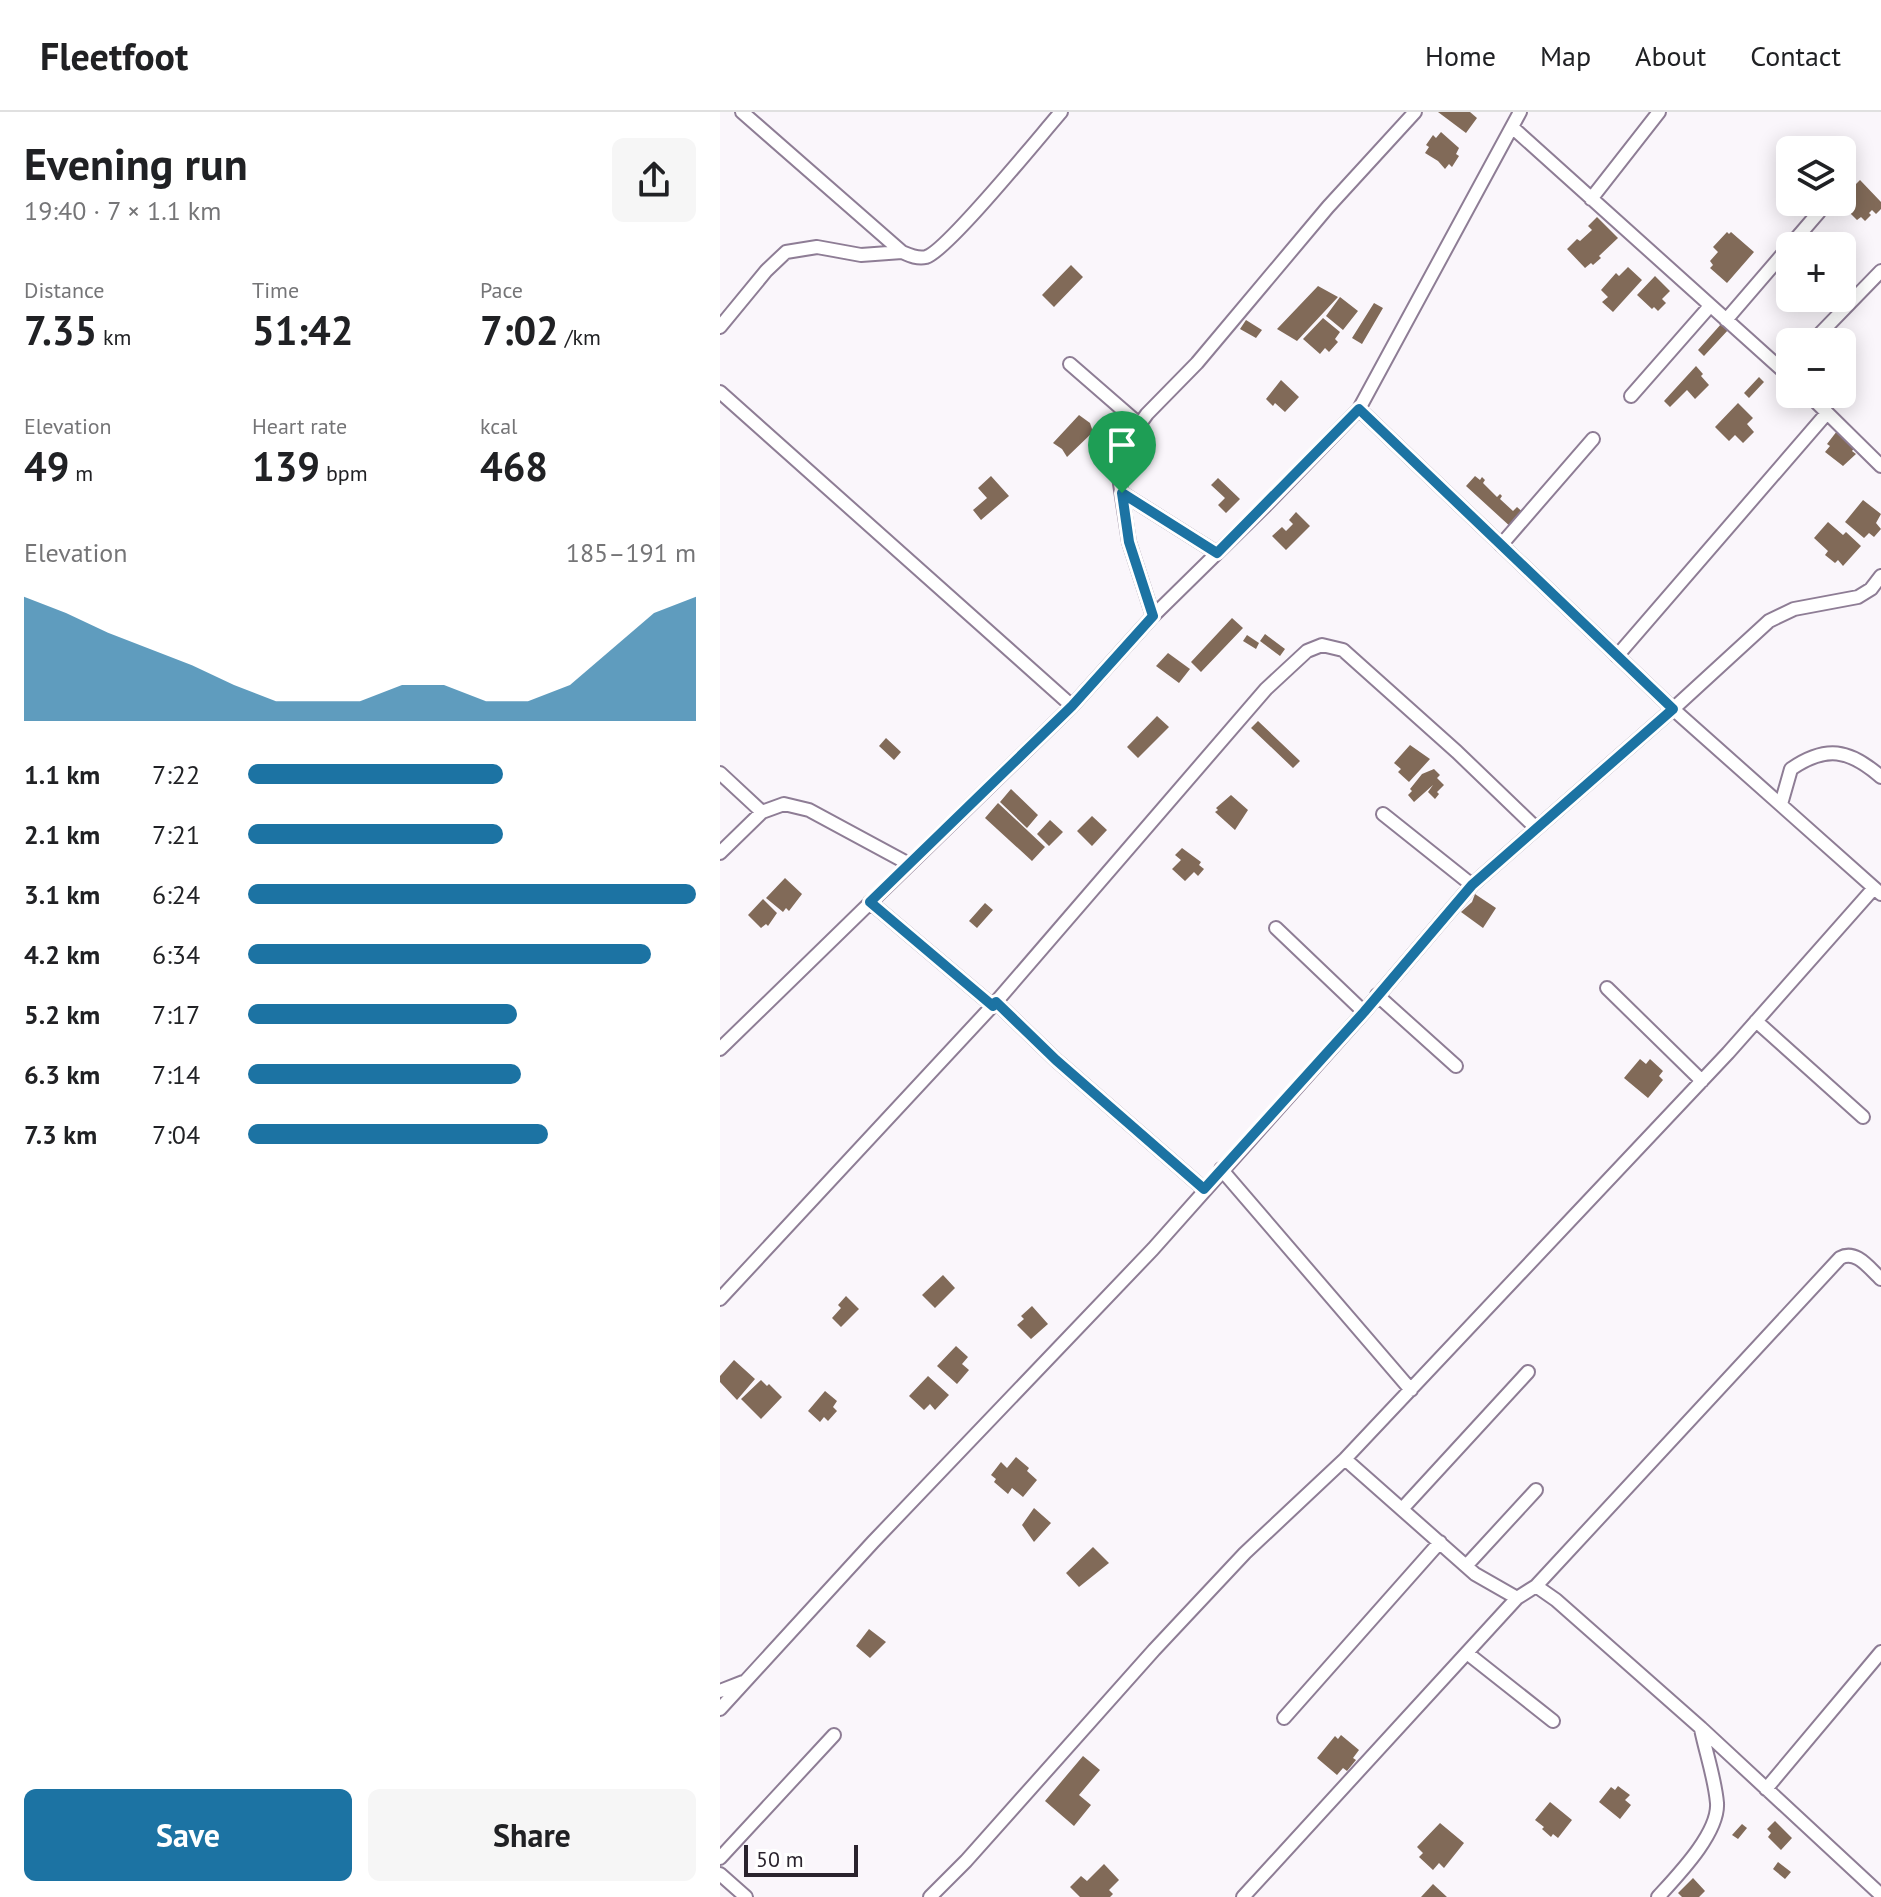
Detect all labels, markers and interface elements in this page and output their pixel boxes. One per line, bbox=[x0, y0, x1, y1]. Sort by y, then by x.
text: Fleetfoot bbox=[40, 31, 188, 80]
text: Home bbox=[1425, 37, 1496, 74]
text: Map bbox=[1540, 37, 1591, 74]
text: About bbox=[1635, 37, 1706, 74]
text: Contact bbox=[1750, 37, 1841, 74]
text: Evening run bbox=[24, 135, 248, 192]
map controls bbox=[1776, 136, 1856, 408]
button: layers bbox=[1776, 136, 1856, 216]
button: share bbox=[612, 138, 696, 222]
text: 19:40 · 7 × 1.1 km bbox=[24, 194, 221, 227]
button: + bbox=[1776, 232, 1856, 312]
text: Distance bbox=[24, 276, 105, 304]
text: Time bbox=[252, 276, 299, 304]
text: Pace bbox=[480, 276, 523, 304]
text: 7.35 bbox=[24, 304, 97, 356]
text: 51:42 bbox=[252, 304, 353, 356]
text: 7:02 bbox=[480, 304, 559, 356]
text: km bbox=[97, 323, 131, 351]
text: /km bbox=[559, 323, 601, 351]
button: − bbox=[1776, 328, 1856, 408]
pin bbox=[1088, 411, 1156, 493]
text: Elevation bbox=[24, 412, 112, 440]
text: Heart rate bbox=[252, 412, 347, 440]
text: kcal bbox=[480, 412, 518, 440]
icon: arrive bbox=[1100, 423, 1144, 467]
text: 49 bbox=[24, 440, 69, 492]
text: 139 bbox=[252, 440, 320, 492]
text: 468 bbox=[480, 440, 548, 492]
text: m bbox=[69, 459, 93, 487]
text: bpm bbox=[320, 459, 368, 487]
text: Elevation bbox=[24, 536, 128, 569]
text: 185–191 m bbox=[566, 536, 696, 569]
text: 1.1 km bbox=[24, 758, 100, 791]
text: 7:22 bbox=[152, 758, 200, 791]
text: 2.1 km bbox=[24, 818, 100, 851]
text: 7:21 bbox=[152, 818, 200, 851]
text: 3.1 km bbox=[24, 878, 100, 911]
text: 6:24 bbox=[152, 878, 200, 911]
text: 4.2 km bbox=[24, 938, 100, 971]
text: 6:34 bbox=[152, 938, 200, 971]
text: 5.2 km bbox=[24, 998, 100, 1031]
text: 7:17 bbox=[152, 998, 200, 1031]
text: 6.3 km bbox=[24, 1058, 100, 1091]
text: 7:14 bbox=[152, 1058, 200, 1091]
text: 7.3 km bbox=[24, 1118, 97, 1151]
text: 7:04 bbox=[152, 1118, 200, 1151]
button: Save bbox=[24, 1789, 352, 1881]
button: Share bbox=[368, 1789, 696, 1881]
scale bar bbox=[744, 1841, 858, 1877]
text: 50 m bbox=[756, 1845, 804, 1873]

